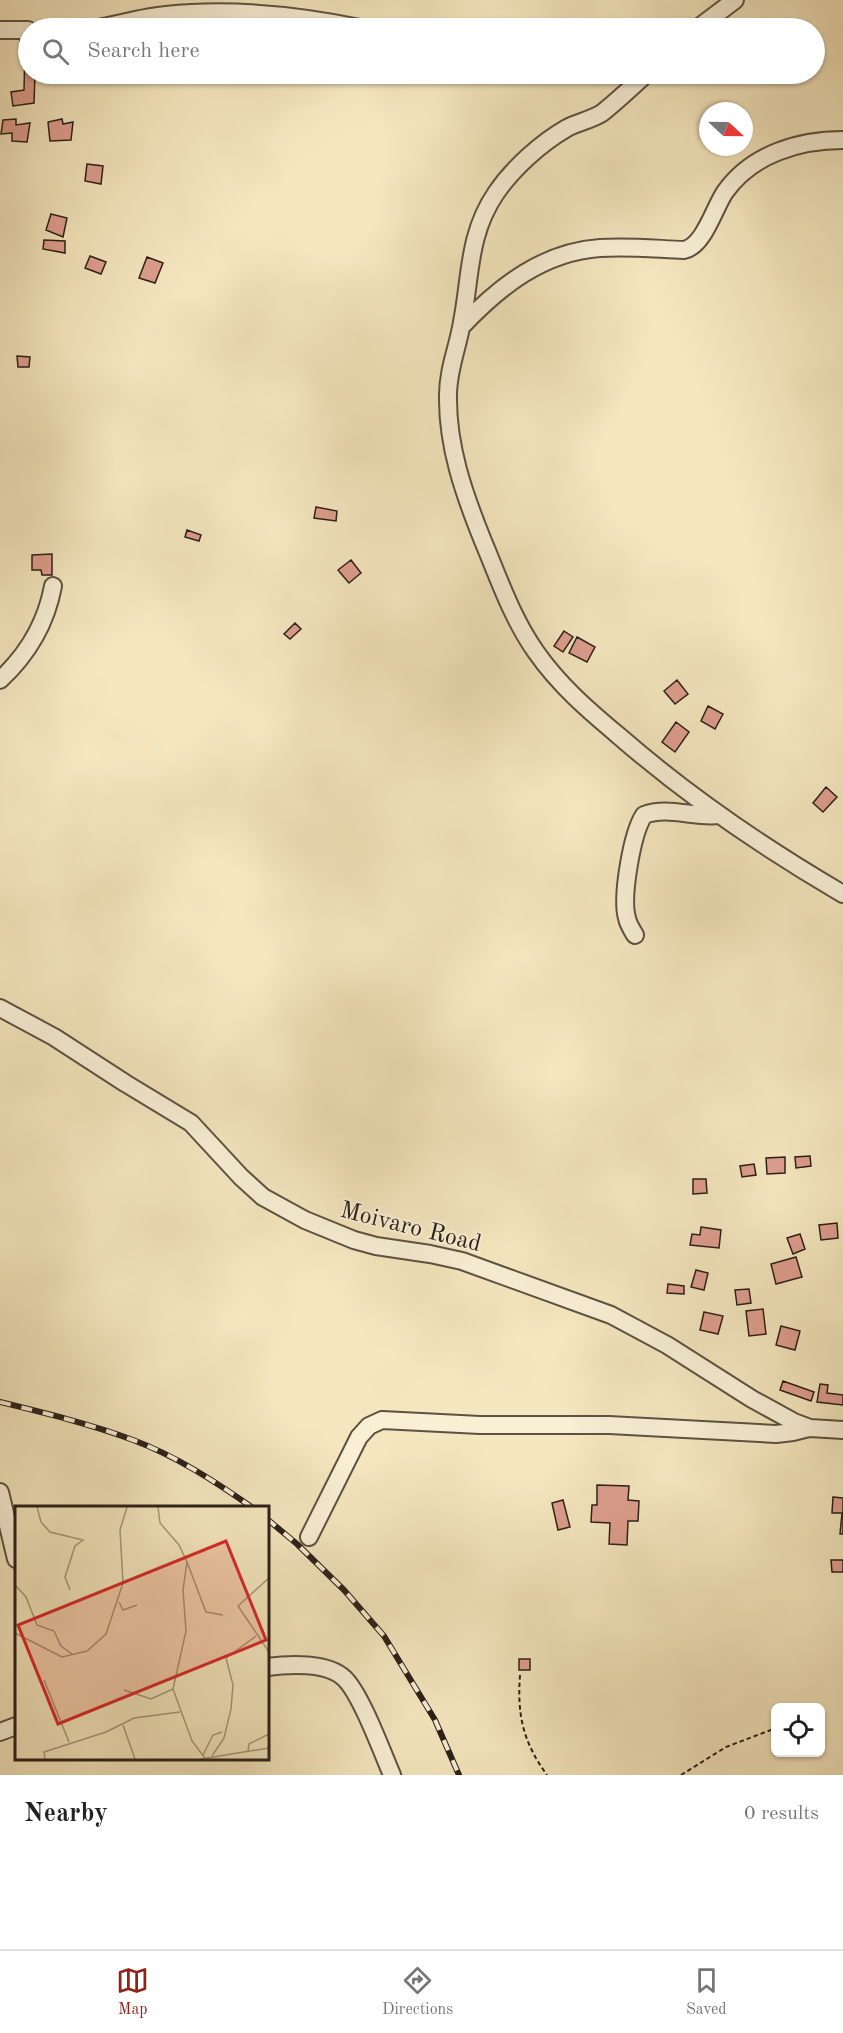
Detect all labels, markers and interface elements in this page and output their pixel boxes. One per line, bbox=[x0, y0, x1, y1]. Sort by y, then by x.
search box bbox=[18, 18, 825, 84]
icon: search bbox=[39, 35, 72, 68]
text: Search here bbox=[87, 40, 200, 62]
north arrow bbox=[699, 102, 753, 156]
street label: Moivaro Road bbox=[338, 1199, 483, 1257]
inset map bbox=[15, 1506, 268, 1760]
map controls bbox=[771, 1703, 825, 1757]
button: locate bbox=[771, 1703, 825, 1757]
text: Nearby bbox=[24, 1801, 108, 1827]
text: 0 results bbox=[744, 1804, 819, 1824]
tab: Map bbox=[116, 1964, 149, 2020]
tab: Directions bbox=[382, 1964, 453, 2020]
tab: Saved bbox=[686, 1964, 727, 2020]

